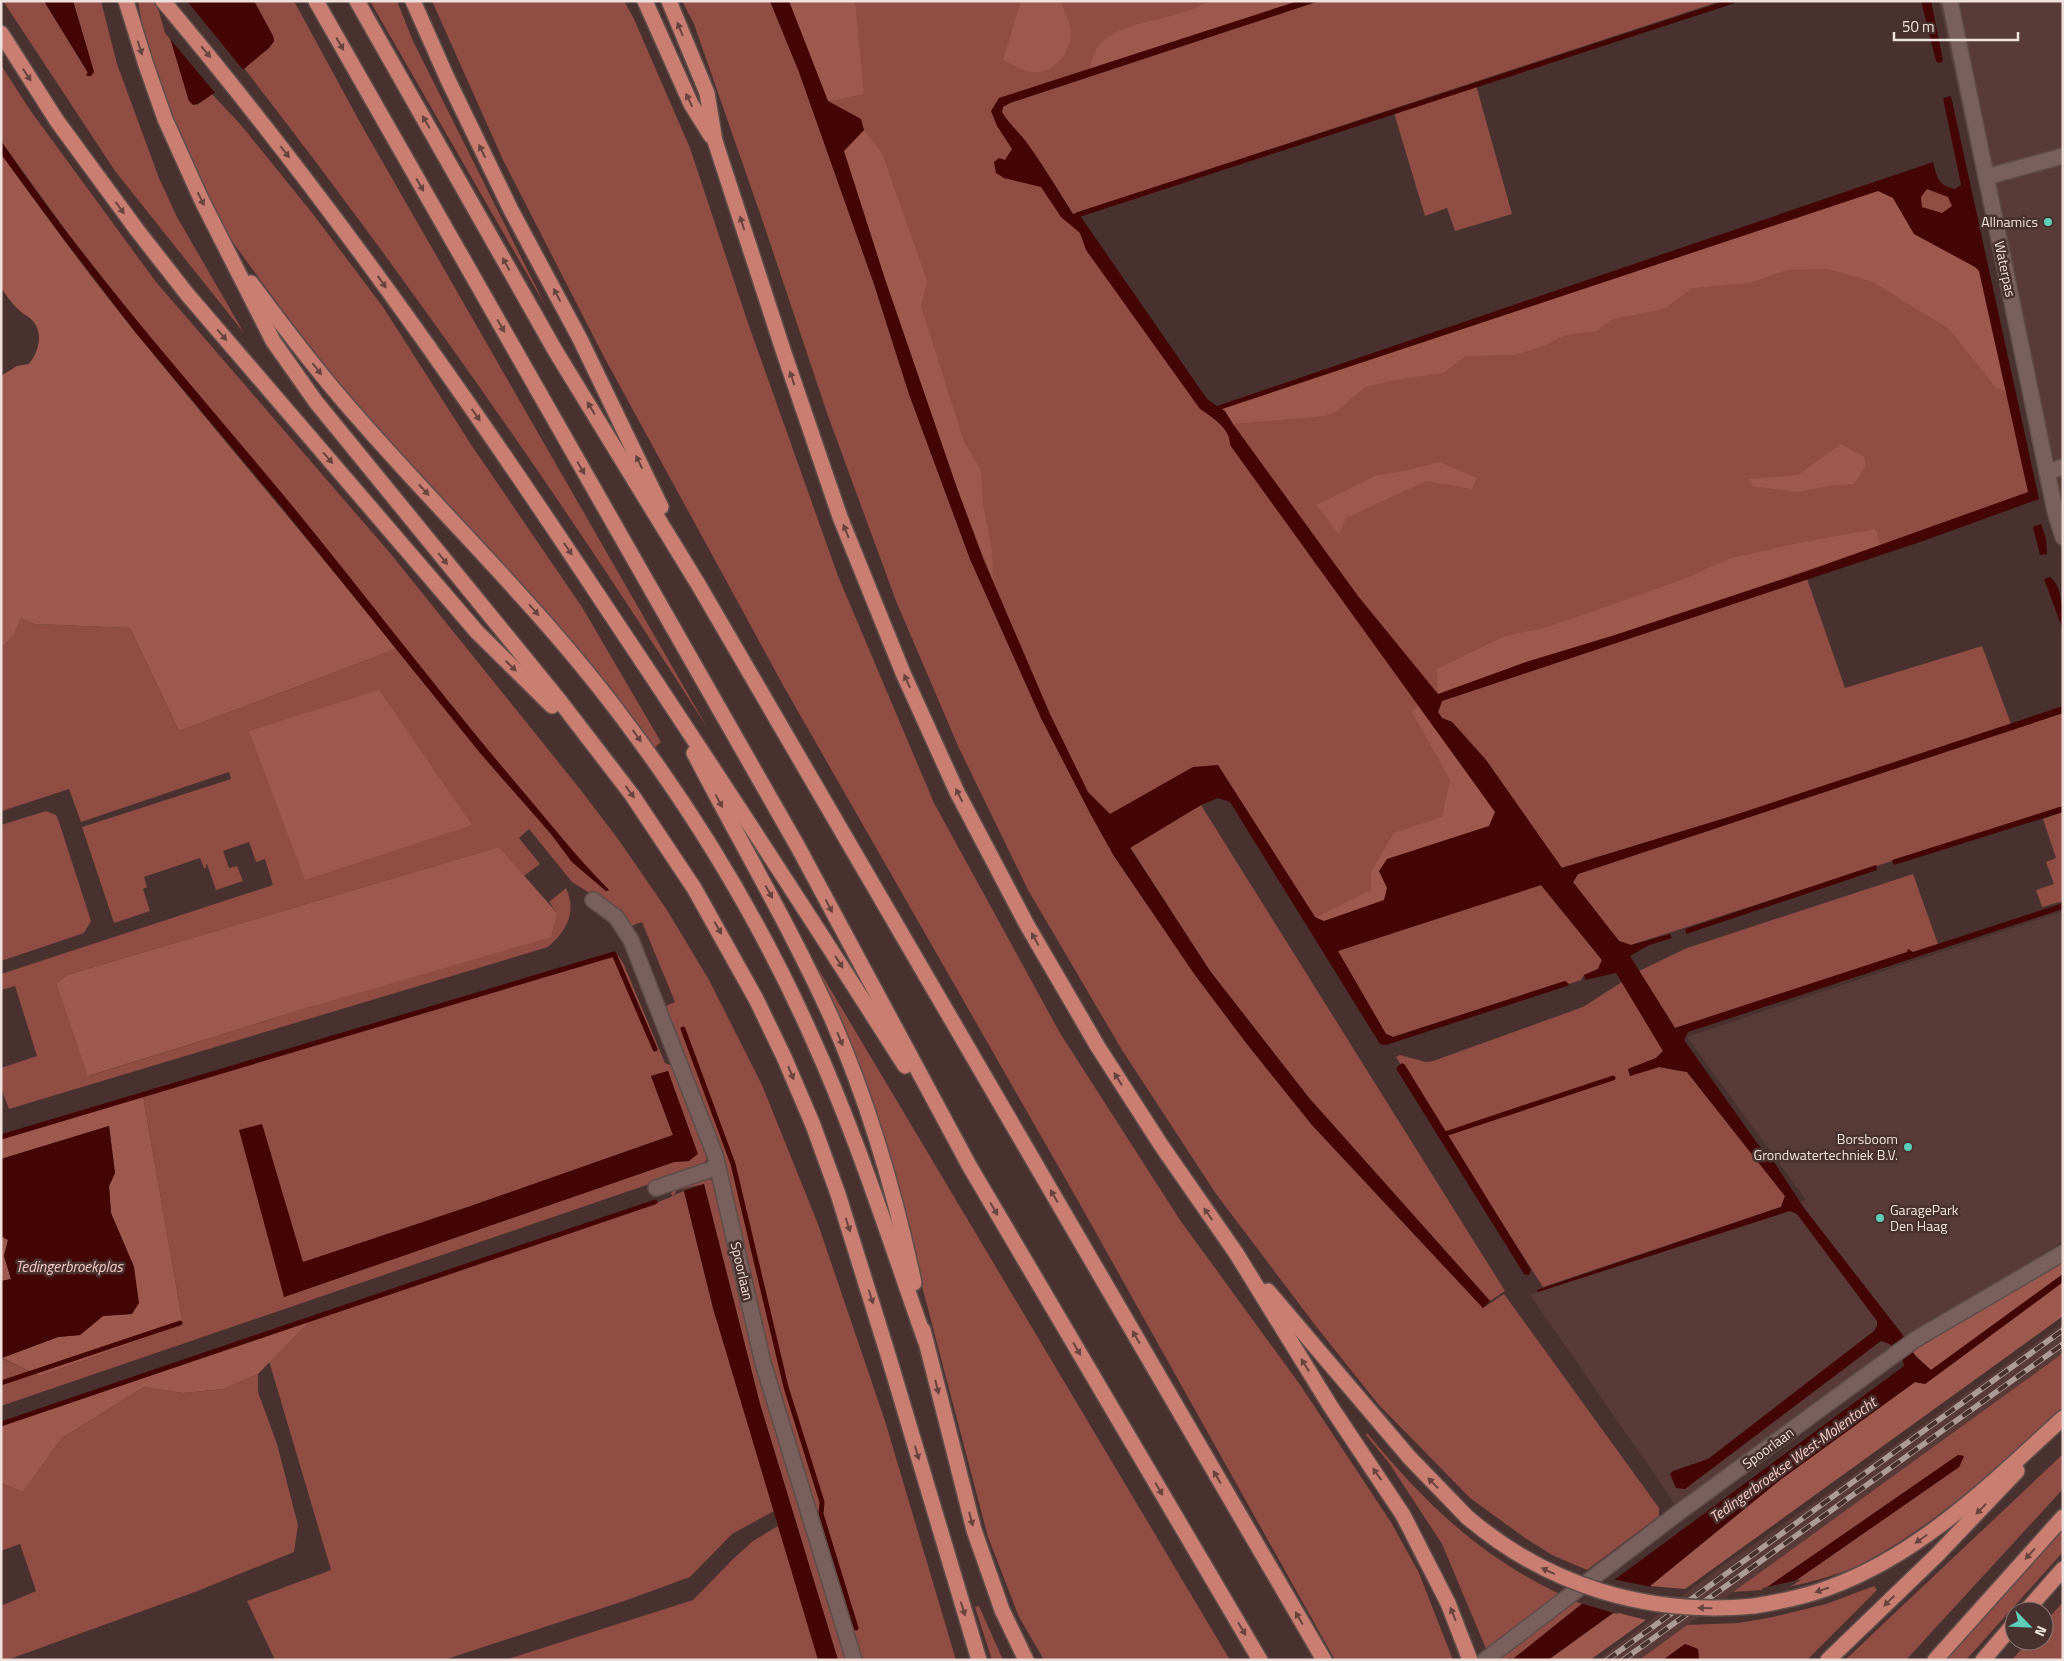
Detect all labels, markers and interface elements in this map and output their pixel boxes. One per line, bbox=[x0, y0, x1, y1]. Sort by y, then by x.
scale bar bbox=[1894, 10, 2018, 42]
text: 50 m bbox=[1902, 15, 1935, 38]
one-way arrow bbox=[676, 21, 684, 36]
one-way arrow bbox=[336, 37, 345, 50]
one-way arrow bbox=[136, 41, 144, 56]
one-way arrow bbox=[200, 45, 211, 58]
one-way arrow bbox=[23, 68, 32, 81]
one-way arrow bbox=[685, 93, 693, 107]
one-way arrow bbox=[422, 116, 431, 129]
one-way arrow bbox=[478, 144, 486, 158]
one-way arrow bbox=[280, 145, 290, 159]
one-way arrow bbox=[416, 178, 425, 192]
one-way arrow bbox=[197, 191, 205, 206]
one-way arrow bbox=[115, 201, 126, 214]
place label: Allnamics bbox=[1981, 211, 2038, 232]
one-way arrow bbox=[738, 215, 746, 230]
marker: Allnamics bbox=[2042, 216, 2054, 228]
street label: Waterpas bbox=[1989, 239, 2022, 299]
one-way arrow bbox=[502, 257, 511, 270]
one-way arrow bbox=[377, 275, 387, 289]
one-way arrow bbox=[553, 288, 561, 303]
one-way arrow bbox=[496, 320, 505, 333]
one-way arrow bbox=[216, 328, 227, 341]
one-way arrow bbox=[311, 362, 322, 375]
one-way arrow bbox=[788, 370, 795, 385]
one-way arrow bbox=[586, 402, 595, 415]
one-way arrow bbox=[471, 408, 481, 422]
one-way arrow bbox=[322, 451, 333, 464]
one-way arrow bbox=[635, 454, 643, 469]
one-way arrow bbox=[577, 460, 585, 475]
one-way arrow bbox=[419, 484, 430, 497]
one-way arrow bbox=[841, 524, 849, 538]
one-way arrow bbox=[563, 542, 573, 556]
one-way arrow bbox=[437, 552, 448, 565]
one-way arrow bbox=[528, 604, 540, 616]
one-way arrow bbox=[505, 660, 517, 672]
one-way arrow bbox=[902, 674, 910, 688]
one-way arrow bbox=[631, 729, 642, 742]
one-way arrow bbox=[624, 785, 635, 798]
one-way arrow bbox=[955, 788, 963, 802]
one-way arrow bbox=[715, 794, 723, 808]
one-way arrow bbox=[764, 886, 773, 899]
one-way arrow bbox=[825, 898, 833, 913]
one-way arrow bbox=[714, 921, 722, 936]
one-way arrow bbox=[1030, 932, 1039, 946]
one-way arrow bbox=[834, 955, 844, 968]
one-way arrow bbox=[836, 1031, 844, 1046]
one-way arrow bbox=[788, 1066, 796, 1080]
one-way arrow bbox=[1113, 1072, 1123, 1085]
place label: Borsboom Grondwatertechniek B.V. bbox=[1754, 1128, 1898, 1165]
marker: Borsboom Grondwatertechniek B.V. bbox=[1902, 1141, 1914, 1153]
one-way arrow bbox=[1050, 1189, 1058, 1204]
place label: GaragePark Den Haag bbox=[1890, 1199, 1959, 1236]
one-way arrow bbox=[990, 1203, 999, 1216]
one-way arrow bbox=[1203, 1207, 1213, 1220]
marker: GaragePark Den Haag bbox=[1874, 1212, 1886, 1224]
one-way arrow bbox=[845, 1218, 853, 1233]
street label: Spoorlaan bbox=[726, 1240, 759, 1302]
water label: Tedingerbroekplas bbox=[15, 1255, 124, 1278]
one-way arrow bbox=[867, 1290, 875, 1305]
one-way arrow bbox=[1131, 1330, 1140, 1343]
one-way arrow bbox=[1072, 1343, 1081, 1356]
one-way arrow bbox=[1301, 1359, 1310, 1372]
one-way arrow bbox=[933, 1379, 941, 1394]
water label: Tedingerbroekse West-Molentocht bbox=[1705, 1390, 1883, 1528]
street label: Spoorlaan bbox=[1738, 1422, 1798, 1474]
one-way arrow bbox=[913, 1445, 921, 1461]
one-way arrow bbox=[1372, 1467, 1382, 1481]
one-way arrow bbox=[1213, 1471, 1222, 1484]
one-way arrow bbox=[1427, 1478, 1439, 1490]
one-way arrow bbox=[1154, 1483, 1163, 1496]
one-way arrow bbox=[1975, 1502, 1987, 1514]
one-way arrow bbox=[967, 1511, 975, 1526]
one-way arrow bbox=[1914, 1534, 1928, 1544]
one-way arrow bbox=[2025, 1547, 2036, 1560]
one-way arrow bbox=[1541, 1567, 1556, 1575]
one-way arrow bbox=[1814, 1587, 1829, 1594]
one-way arrow bbox=[1884, 1595, 1896, 1607]
one-way arrow bbox=[960, 1601, 968, 1616]
north arrow bbox=[2004, 1601, 2054, 1651]
one-way arrow bbox=[1697, 1604, 1713, 1612]
one-way arrow bbox=[1448, 1607, 1456, 1621]
one-way arrow bbox=[1295, 1610, 1303, 1625]
one-way arrow bbox=[1238, 1622, 1247, 1636]
text: N bbox=[2030, 1623, 2053, 1640]

